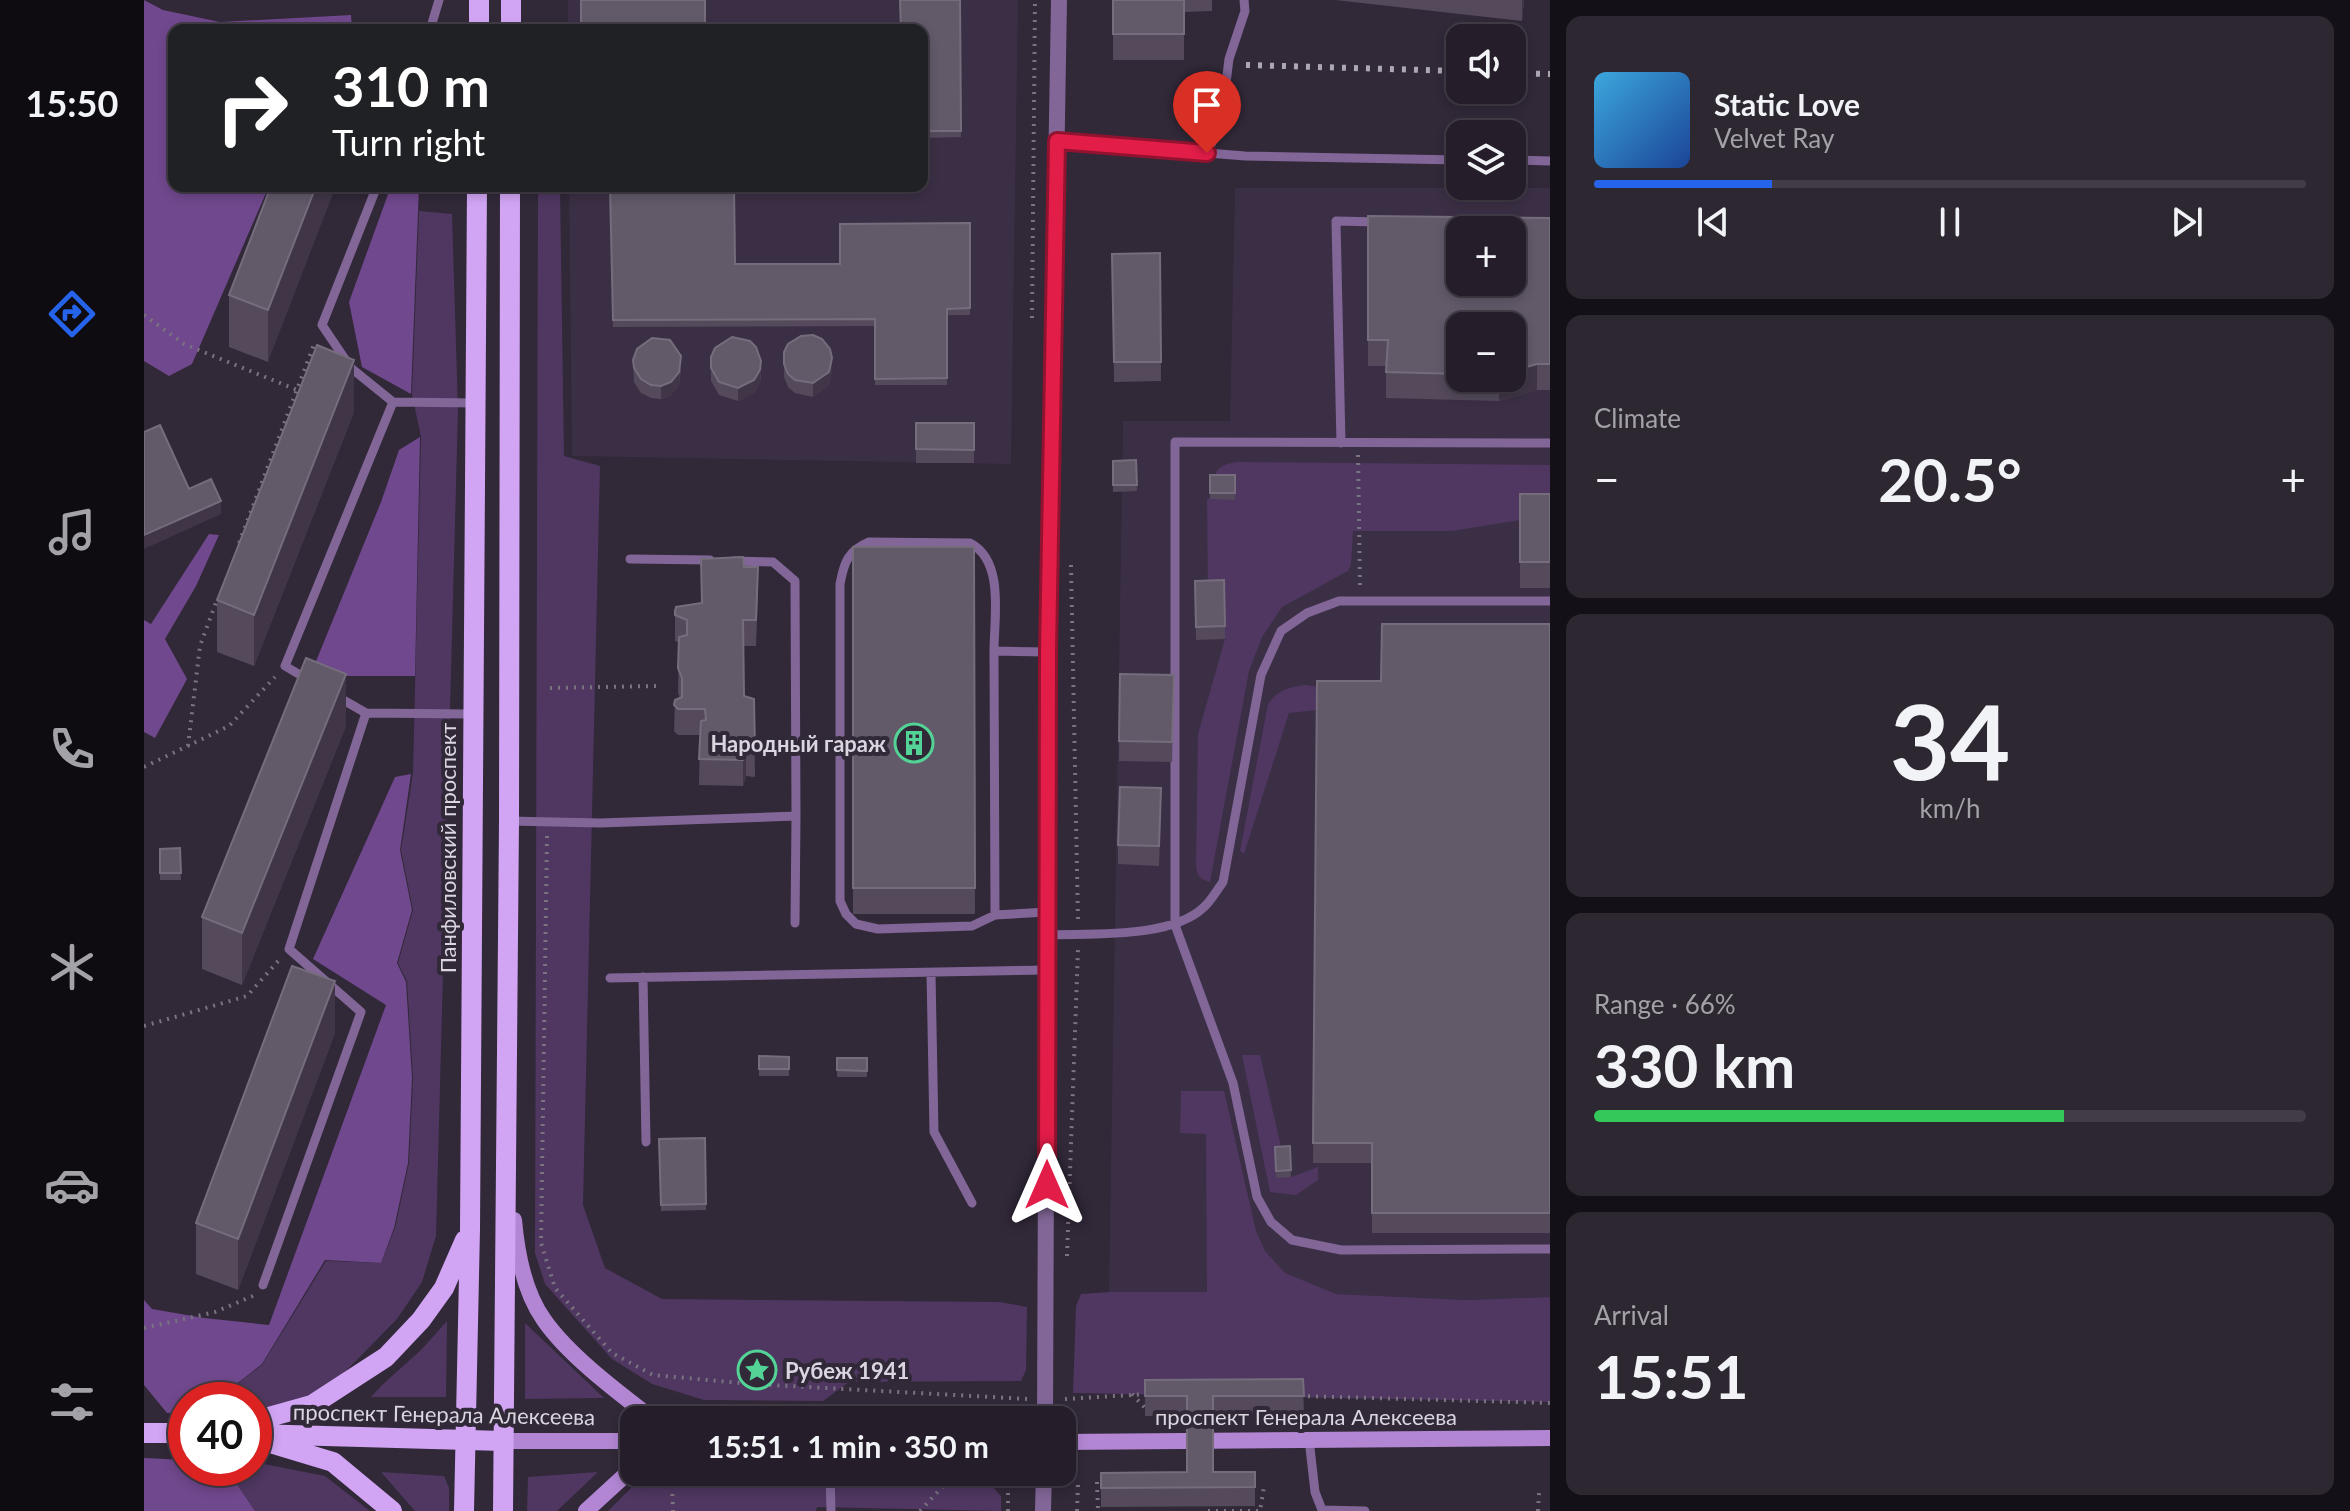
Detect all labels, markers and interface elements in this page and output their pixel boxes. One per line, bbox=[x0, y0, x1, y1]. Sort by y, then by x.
map controls bbox=[1446, 24, 1526, 392]
button: sound bbox=[1446, 24, 1526, 104]
text: 310 m bbox=[332, 52, 490, 119]
icon: right bbox=[200, 56, 304, 160]
pin bbox=[1173, 71, 1241, 153]
text: 15:50 bbox=[26, 81, 118, 125]
icon: arrive bbox=[1185, 83, 1229, 127]
text: Static Love bbox=[1714, 86, 1860, 122]
text: Turn right bbox=[332, 120, 485, 164]
button: layers bbox=[1446, 120, 1526, 200]
text: Velvet Ray bbox=[1714, 122, 1834, 154]
icon: previous bbox=[1691, 200, 1735, 244]
icon: pause bbox=[1928, 200, 1972, 244]
icon: next bbox=[2165, 200, 2209, 244]
button: + bbox=[1446, 216, 1526, 296]
icon: directions bbox=[44, 286, 100, 342]
button: − bbox=[1446, 312, 1526, 392]
text: Climate bbox=[1594, 402, 1681, 434]
text: 20.5° bbox=[1878, 443, 2022, 515]
text: − bbox=[1594, 453, 1620, 505]
text: + bbox=[2280, 453, 2306, 505]
icon: music bbox=[44, 504, 100, 560]
text: 34 bbox=[1890, 677, 2010, 802]
icon: phone bbox=[44, 721, 100, 777]
building icon: Народный гараж bbox=[893, 722, 935, 764]
street label: Панфиловский проспект bbox=[434, 723, 461, 973]
place label: Народный гараж bbox=[710, 730, 886, 757]
text: km/h bbox=[1920, 792, 1980, 824]
icon: climate bbox=[44, 939, 100, 995]
text: Range · 66% bbox=[1594, 988, 1736, 1020]
text: 330 km bbox=[1594, 1029, 1795, 1101]
position arrow bbox=[1005, 1143, 1089, 1227]
icon: car bbox=[44, 1157, 100, 1213]
text: Arrival bbox=[1594, 1299, 1669, 1331]
text: 15:51 bbox=[1594, 1340, 1749, 1412]
place icon: Рубеж 1941 bbox=[736, 1349, 778, 1391]
place label: Рубеж 1941 bbox=[785, 1357, 909, 1384]
icon: filters bbox=[44, 1374, 100, 1430]
speed limit sign: 40 bbox=[168, 1382, 272, 1486]
street label: проспект Генерала Алексеева bbox=[293, 1398, 595, 1430]
street label: проспект Генерала Алексеева bbox=[1155, 1403, 1457, 1430]
text: 15:51 · 1 min · 350 m bbox=[707, 1428, 989, 1464]

